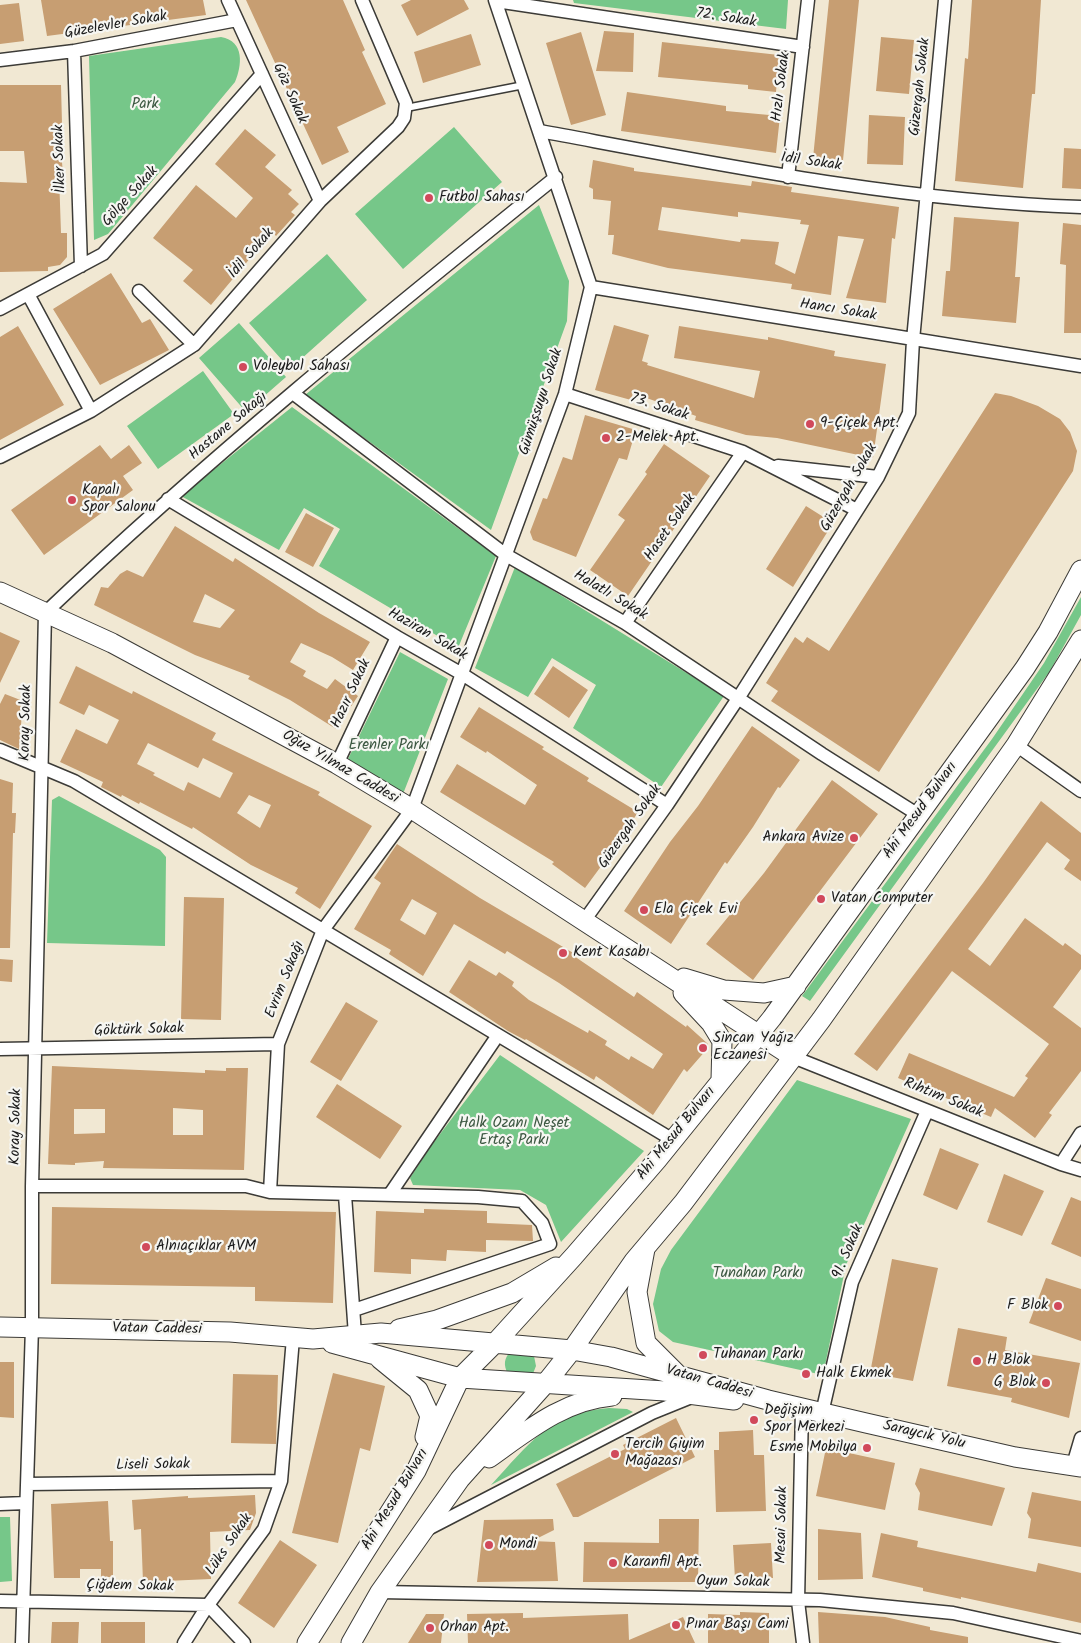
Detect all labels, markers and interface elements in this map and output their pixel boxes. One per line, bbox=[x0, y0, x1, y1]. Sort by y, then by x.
street label: 72. Sokak bbox=[694, 5, 758, 33]
street label: Güzelevler Sokak bbox=[63, 8, 169, 44]
street label: Güzergah Sokak bbox=[907, 37, 935, 137]
street label: Hızlı Sokak bbox=[769, 51, 795, 123]
street label: Göz Sokak bbox=[268, 61, 310, 127]
park label: Park bbox=[131, 96, 159, 114]
street label: İlker Sokak bbox=[51, 124, 71, 194]
street label: İdil Sokak bbox=[779, 150, 843, 176]
street label: Gölge Sokak bbox=[99, 163, 163, 231]
place label: Futbol Sahası bbox=[439, 189, 525, 207]
marker: Futbol Sahası bbox=[423, 192, 435, 204]
street label: İdil Sokak bbox=[225, 225, 279, 283]
street label: Hancı Sokak bbox=[798, 296, 878, 326]
street label: Gümüşsuyu Sokak bbox=[516, 346, 568, 458]
place label: Voleybol Sahası bbox=[253, 358, 350, 376]
marker: Voleybol Sahası bbox=[237, 361, 249, 373]
street label: Hastane Sokağı bbox=[186, 389, 272, 465]
street label: 73. Sokak bbox=[627, 390, 691, 426]
place label: 9-Çiçek Apt. bbox=[820, 415, 899, 433]
marker: 9-Çiçek Apt. bbox=[804, 418, 816, 430]
place label: 2-Melek Apt. bbox=[616, 429, 699, 447]
marker: 2-Melek Apt. bbox=[600, 432, 612, 444]
street label: Güzergah Sokak bbox=[818, 441, 882, 535]
place label: Kapalı Spor Salonu bbox=[82, 482, 156, 517]
street label: Haset Sokak bbox=[641, 491, 701, 565]
marker: Kapalı Spor Salonu bbox=[66, 494, 78, 506]
street label: Halatlı Sokak bbox=[570, 567, 650, 625]
street label: Haziran Sokak bbox=[384, 605, 470, 665]
street label: Hazır Sokak bbox=[328, 656, 376, 732]
street label: Koray Sokak bbox=[17, 685, 37, 761]
street label: Oğuz Yılmaz Caddesi bbox=[279, 727, 401, 809]
park label: Erenler Parkı bbox=[349, 737, 429, 755]
street label: Ahi Mesud Bulvarı bbox=[880, 759, 962, 863]
street label: Güzergah Sokak bbox=[595, 781, 667, 873]
place label: Ankara Avize bbox=[762, 829, 844, 847]
marker: Ankara Avize bbox=[848, 832, 860, 844]
place label: Vatan Computer bbox=[831, 890, 932, 908]
marker: Vatan Computer bbox=[815, 893, 827, 905]
place label: Ela Çiçek Evi bbox=[654, 901, 737, 919]
marker: Ela Çiçek Evi bbox=[638, 904, 650, 916]
street label: Evrim Sokağı bbox=[262, 939, 310, 1021]
place label: Kent Kasabı bbox=[573, 944, 650, 962]
marker: Kent Kasabı bbox=[557, 947, 569, 959]
street label: Göktürk Sokak bbox=[94, 1020, 184, 1042]
place label: Sincan Yağız Eczanesi bbox=[713, 1030, 793, 1065]
marker: Sincan Yağız Eczanesi bbox=[697, 1042, 709, 1054]
street label: Rıhtım Sokak bbox=[901, 1075, 985, 1123]
street label: Ahi Mesud Bulvarı bbox=[634, 1084, 720, 1184]
street label: Koray Sokak bbox=[7, 1089, 27, 1165]
park label: Halk Ozanı Neşet Ertaş Parkı bbox=[459, 1115, 569, 1150]
street label: 91. Sokak bbox=[829, 1222, 869, 1282]
place label: Alnıaçıklar AVM bbox=[156, 1238, 256, 1256]
marker: Alnıaçıklar AVM bbox=[140, 1241, 152, 1253]
park label: Tunahan Parkı bbox=[713, 1265, 803, 1283]
place label: F Blok bbox=[1007, 1297, 1048, 1315]
marker: F Blok bbox=[1052, 1300, 1064, 1312]
street label: Vatan Caddesi bbox=[112, 1320, 202, 1340]
place label: Tuhanan Parkı bbox=[713, 1346, 803, 1364]
marker: Tuhanan Parkı bbox=[697, 1349, 709, 1361]
place label: H Blok bbox=[987, 1352, 1030, 1370]
marker: H Blok bbox=[971, 1355, 983, 1367]
street label: Vatan Caddesi bbox=[663, 1362, 755, 1404]
place label: Halk Ekmek bbox=[816, 1365, 891, 1383]
marker: Halk Ekmek bbox=[800, 1368, 812, 1380]
place label: G Blok bbox=[994, 1374, 1036, 1392]
marker: G Blok bbox=[1040, 1377, 1052, 1389]
place label: Değişim Spor Merkezi bbox=[764, 1402, 844, 1437]
marker: Değişim Spor Merkezi bbox=[748, 1414, 760, 1426]
street label: Saraycık Yolu bbox=[881, 1418, 967, 1454]
place label: Tercih Giyim Mağazası bbox=[625, 1436, 704, 1471]
place label: Esme Mobilya bbox=[769, 1439, 857, 1457]
marker: Esme Mobilya bbox=[861, 1442, 873, 1454]
street label: Ahi Mesud Bulvarı bbox=[359, 1446, 433, 1554]
marker: Tercih Giyim Mağazası bbox=[609, 1448, 621, 1460]
street label: Liseli Sokak bbox=[116, 1456, 190, 1476]
street label: Mesai Sokak bbox=[773, 1486, 793, 1564]
street label: Lüks Sokak bbox=[203, 1511, 257, 1579]
place label: Mondi bbox=[499, 1536, 537, 1554]
marker: Mondi bbox=[483, 1539, 495, 1551]
place label: Karanfil Apt. bbox=[623, 1554, 702, 1572]
marker: Karanfil Apt. bbox=[607, 1557, 619, 1569]
street label: Oyun Sokak bbox=[696, 1573, 770, 1593]
street label: Çiğdem Sokak bbox=[86, 1577, 174, 1597]
place label: Pınar Başı Cami bbox=[686, 1616, 788, 1634]
place label: Orhan Apt. bbox=[440, 1619, 509, 1637]
marker: Pınar Başı Cami bbox=[670, 1619, 682, 1631]
marker: Orhan Apt. bbox=[424, 1622, 436, 1634]

